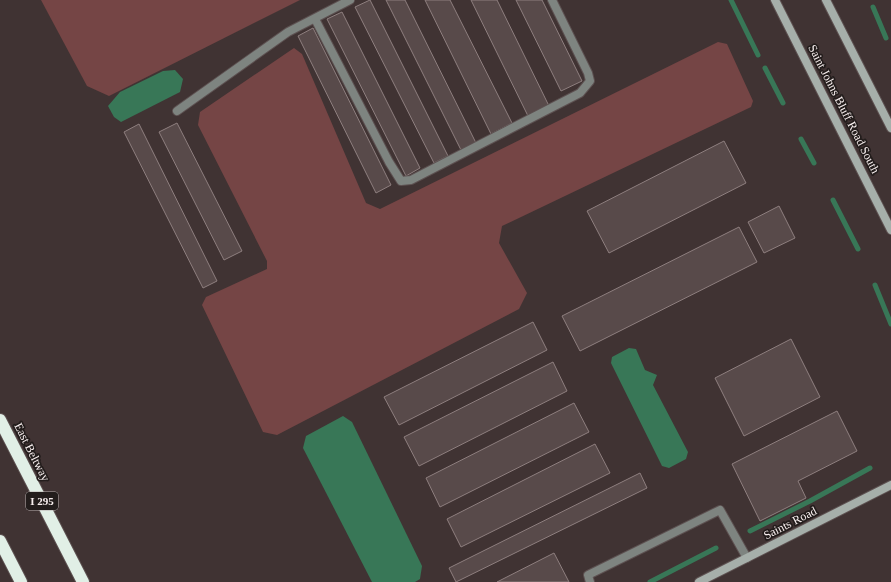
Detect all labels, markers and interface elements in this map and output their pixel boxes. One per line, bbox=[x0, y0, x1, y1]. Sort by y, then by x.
street label: Saint Johns Bluff Road South bbox=[805, 42, 883, 176]
street label: East Beltway bbox=[11, 420, 53, 484]
road number: I 295 bbox=[26, 492, 58, 510]
street label: Saints Road bbox=[761, 504, 819, 542]

